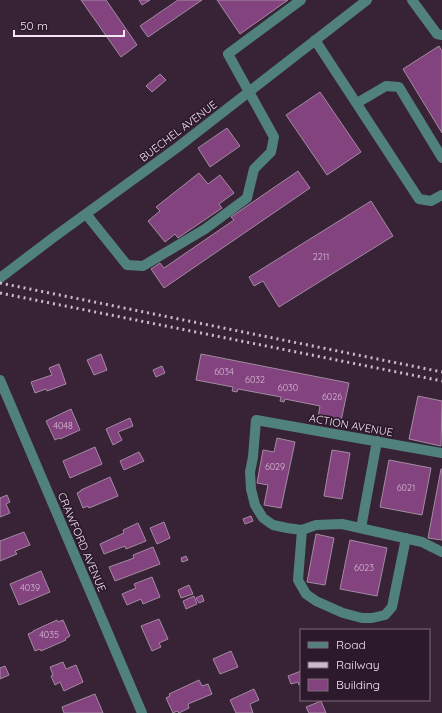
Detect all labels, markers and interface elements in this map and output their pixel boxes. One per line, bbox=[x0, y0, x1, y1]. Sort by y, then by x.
scale bar bbox=[14, 12, 124, 38]
text: 50 m bbox=[20, 18, 48, 33]
street label: BUECHEL AVENUE bbox=[137, 97, 219, 165]
house number: 2211 bbox=[313, 251, 329, 262]
house number: 6034 bbox=[214, 366, 234, 377]
house number: 6032 bbox=[245, 374, 265, 385]
house number: 6030 bbox=[278, 382, 298, 393]
house number: 6026 bbox=[322, 391, 342, 402]
street label: ACTION AVENUE bbox=[308, 411, 394, 439]
house number: 4048 bbox=[53, 420, 73, 431]
house number: 6029 bbox=[265, 461, 285, 472]
house number: 6021 bbox=[397, 482, 415, 493]
street label: CRAWFORD AVENUE bbox=[55, 490, 109, 594]
house number: 6023 bbox=[354, 562, 374, 573]
house number: 4039 bbox=[20, 582, 40, 593]
house number: 4035 bbox=[39, 629, 59, 640]
legend bbox=[300, 629, 430, 701]
text: Road bbox=[336, 637, 366, 652]
text: Railway bbox=[336, 657, 380, 672]
text: Building bbox=[336, 677, 380, 692]

